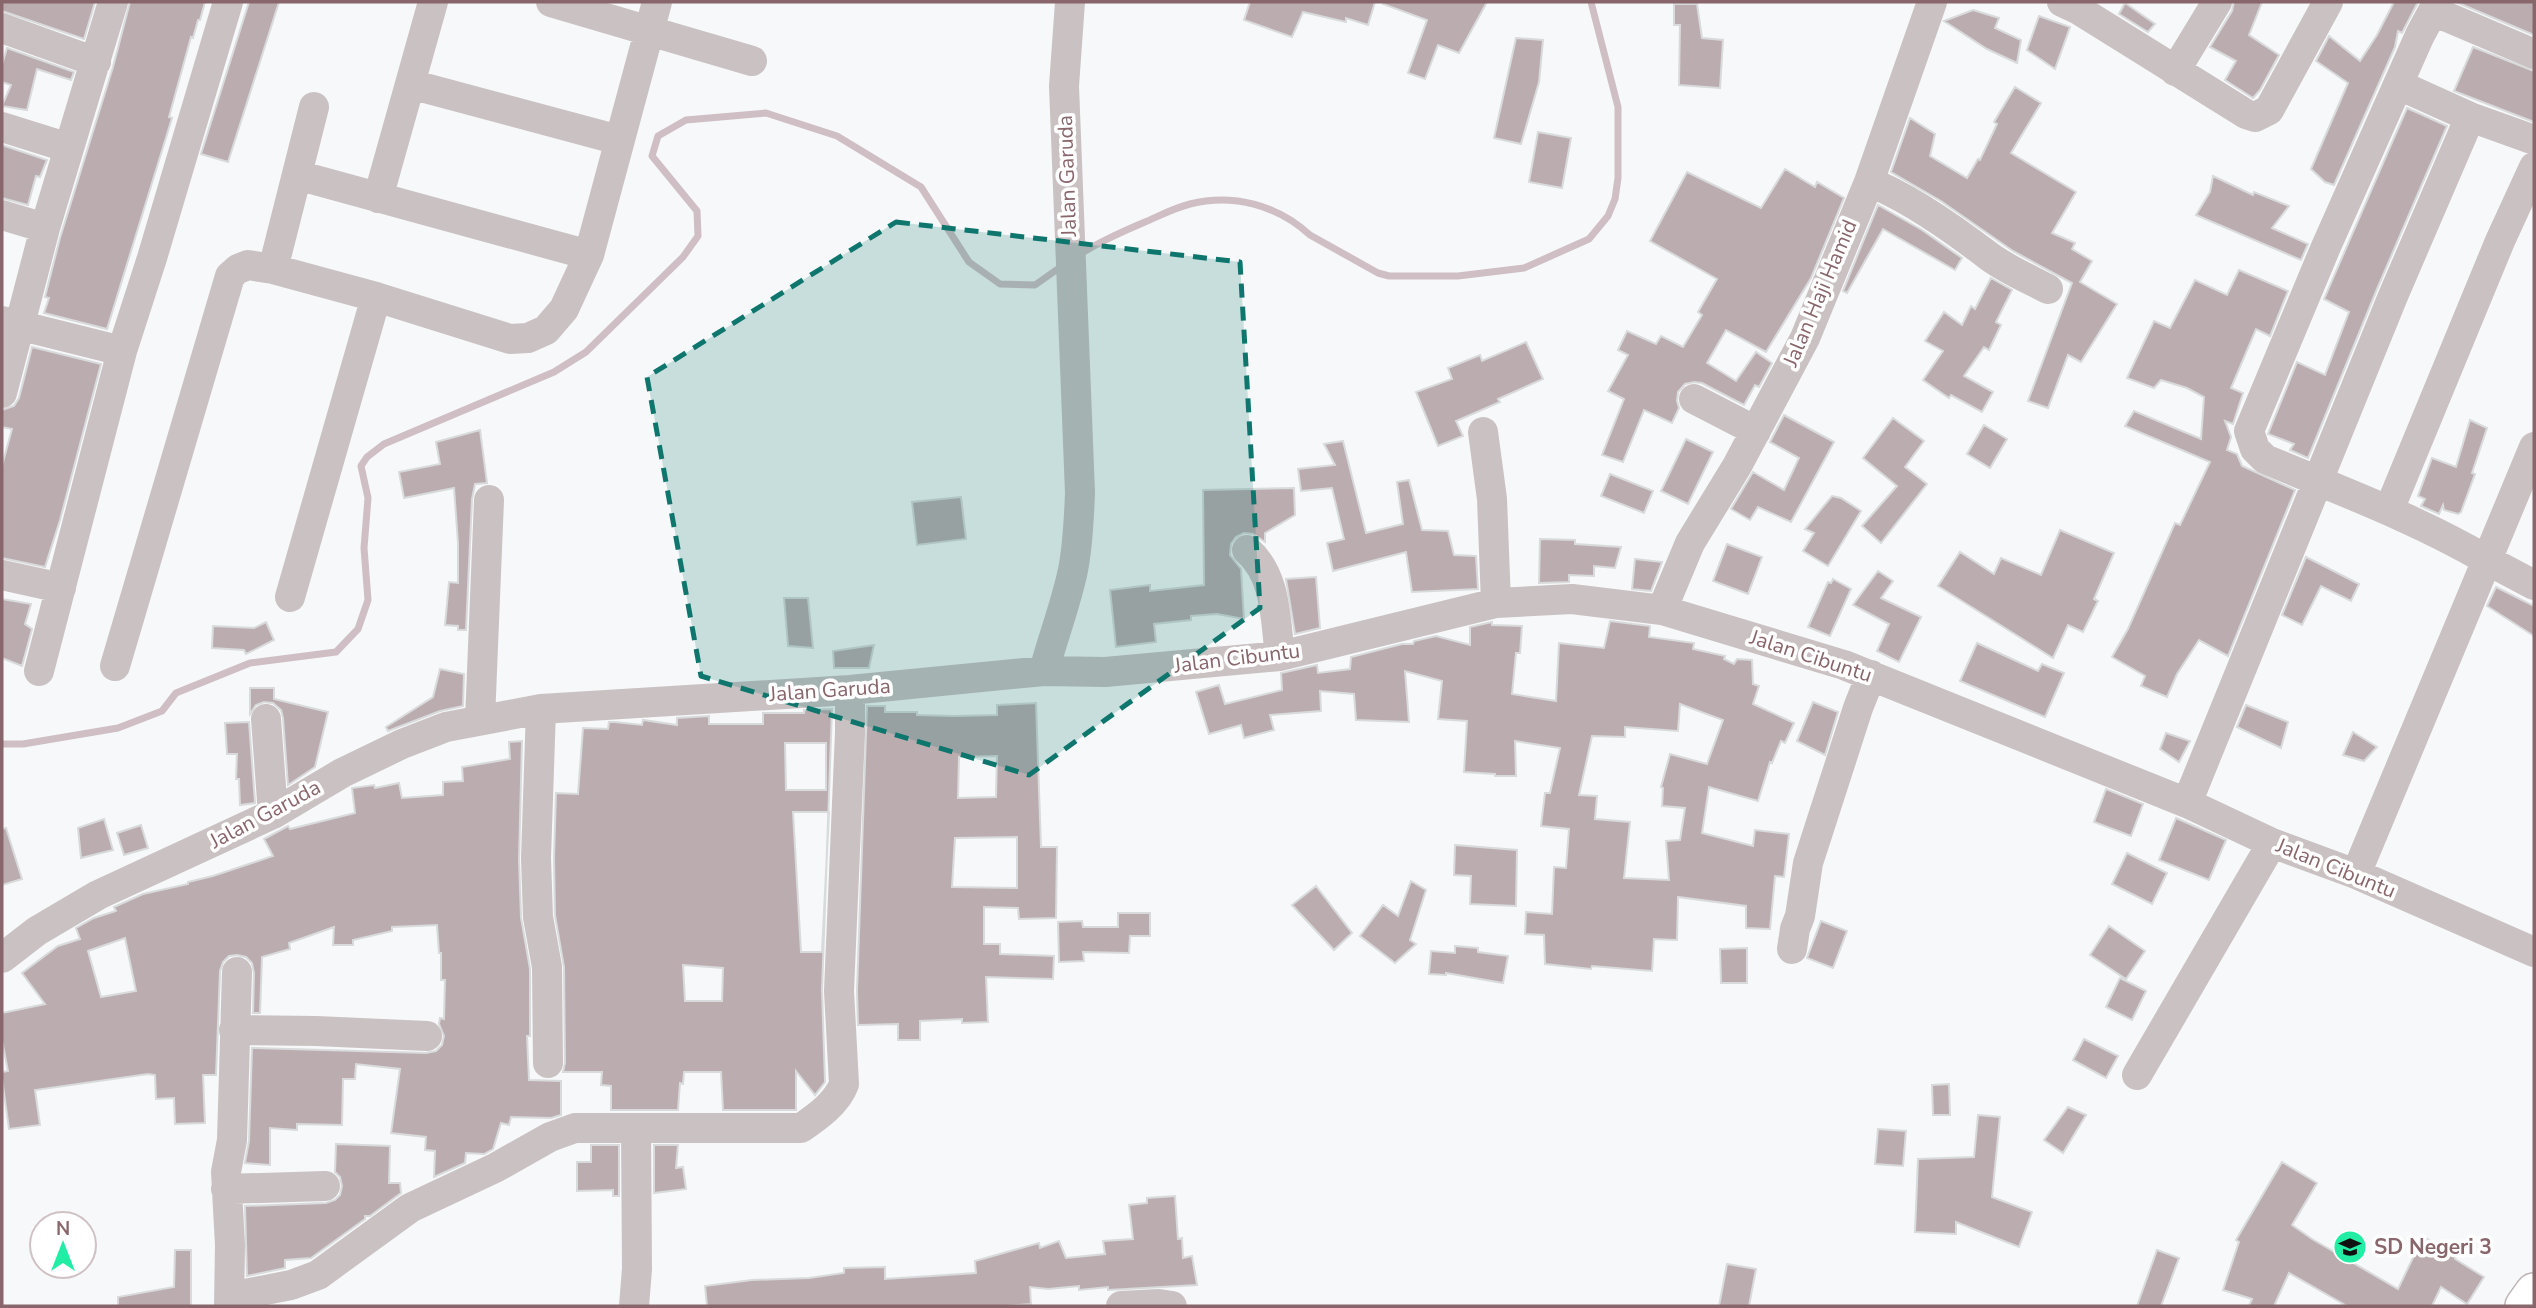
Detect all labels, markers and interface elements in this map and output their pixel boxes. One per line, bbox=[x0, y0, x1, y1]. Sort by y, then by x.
street label: Jalan Garuda bbox=[1051, 115, 1083, 238]
street label: Jalan Haji Hamid bbox=[1776, 215, 1864, 372]
street label: Jalan Cibuntu bbox=[1745, 623, 1876, 689]
street label: Jalan Cibuntu bbox=[1171, 636, 1302, 680]
street label: Jalan Garuda bbox=[767, 672, 892, 708]
street label: Jalan Garuda bbox=[204, 773, 325, 855]
street label: Jalan Cibuntu bbox=[2271, 831, 2400, 905]
north arrow bbox=[28, 1210, 98, 1280]
text: N bbox=[56, 1216, 70, 1242]
school or university icon: SD Negeri 3 bbox=[2331, 1228, 2369, 1266]
place label: SD Negeri 3 bbox=[2374, 1233, 2492, 1261]

